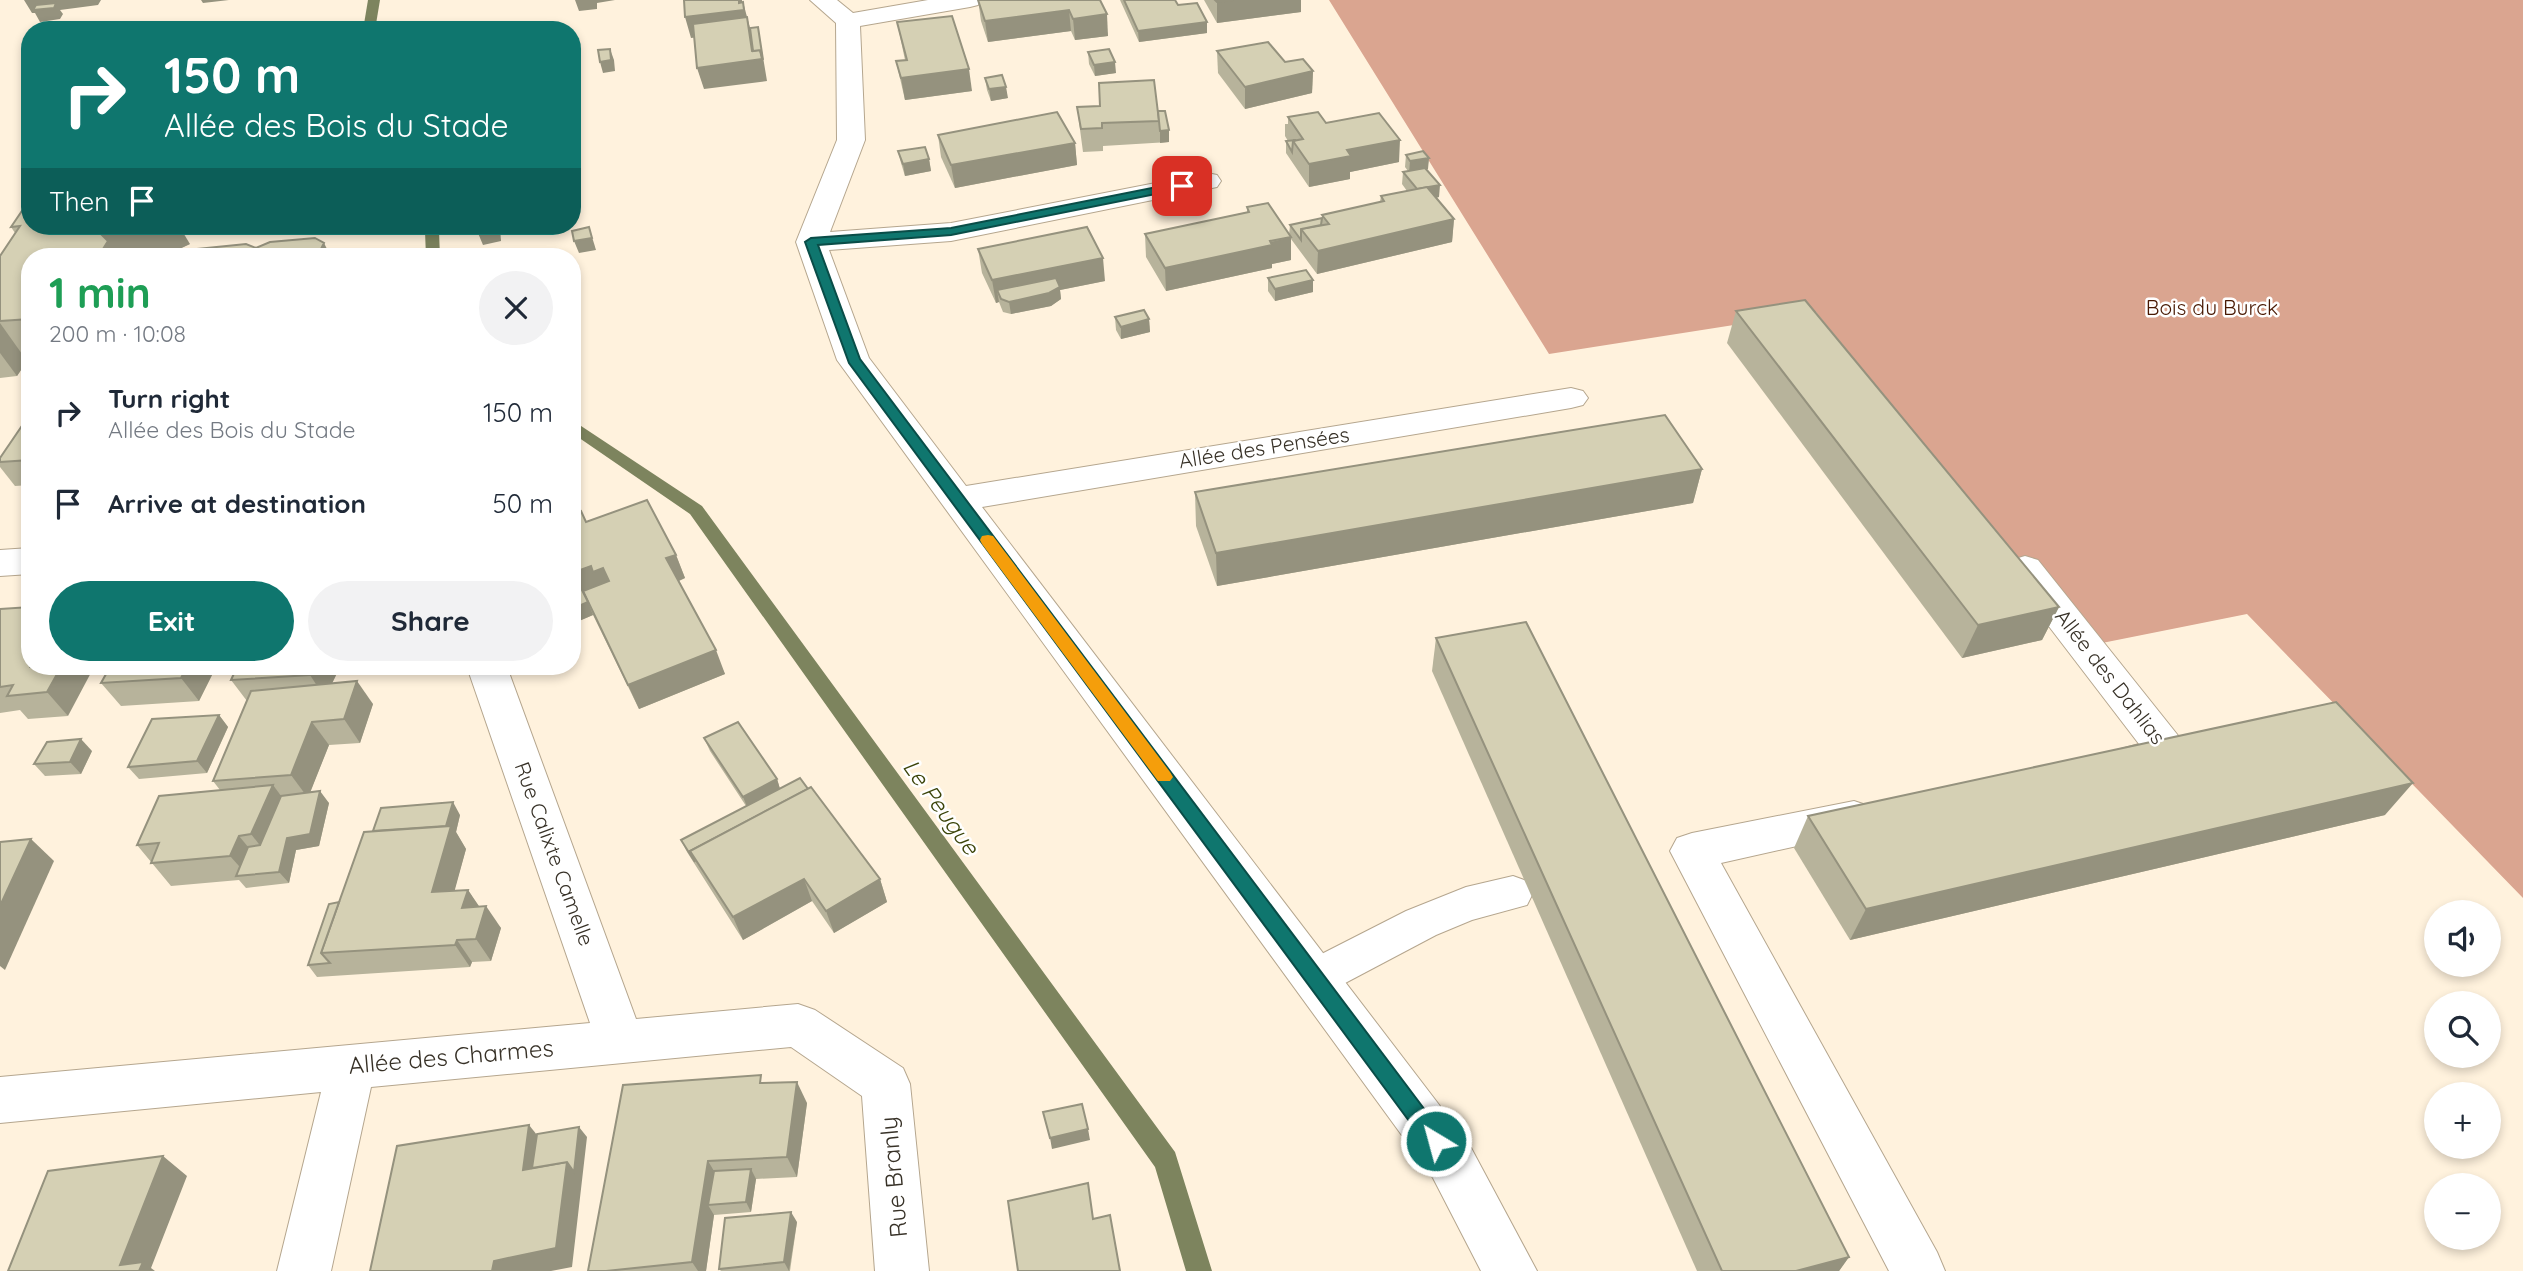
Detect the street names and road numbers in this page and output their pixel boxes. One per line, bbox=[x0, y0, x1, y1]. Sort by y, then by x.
street label: Allée des Pensées bbox=[1177, 421, 1351, 473]
street label: Allée des Dahlias bbox=[2050, 604, 2172, 749]
street label: Rue Calixte Camelle bbox=[510, 758, 600, 949]
street label: Allée des Charmes bbox=[347, 1032, 555, 1080]
street label: Rue Branly bbox=[873, 1115, 913, 1239]

